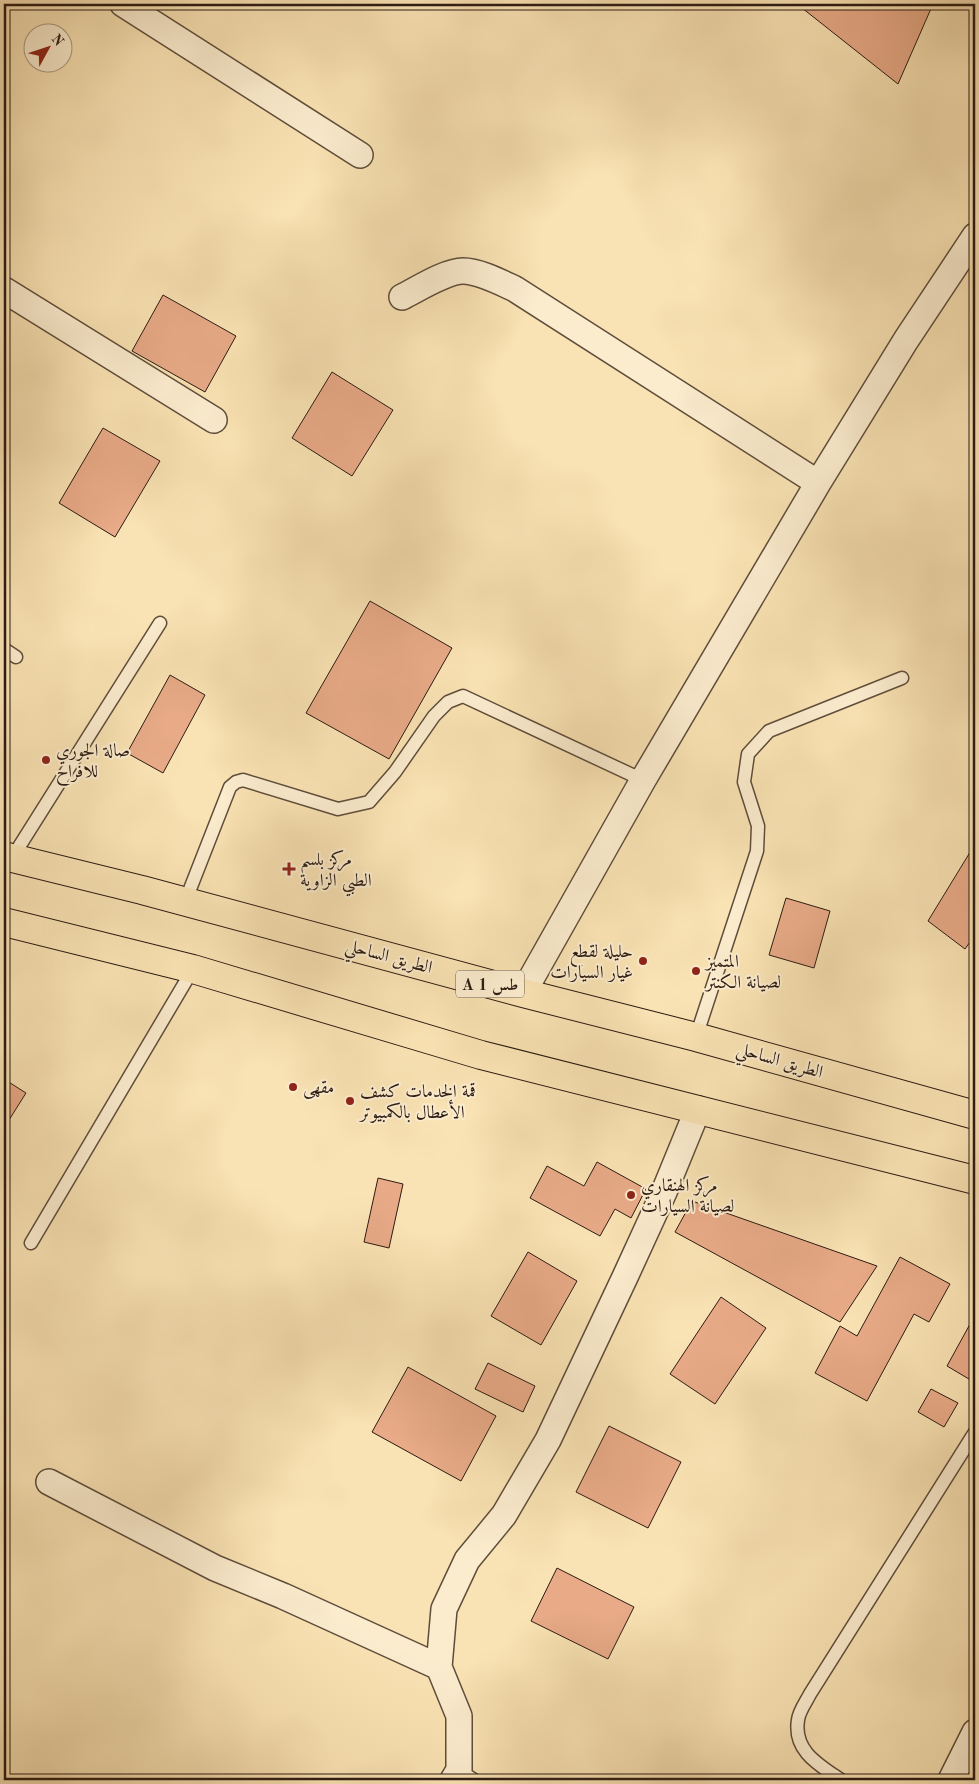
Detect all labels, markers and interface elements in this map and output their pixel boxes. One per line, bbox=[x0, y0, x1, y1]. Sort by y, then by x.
north arrow bbox=[22, 22, 72, 72]
text: N bbox=[48, 32, 66, 49]
place label: صالة الجوري للافراح bbox=[56, 742, 130, 787]
marker: صالة الجوري للافراح bbox=[40, 754, 52, 766]
place label: مركز بلسم الطبي الزاوية bbox=[300, 849, 372, 897]
marker: مركز بلسم الطبي الزاوية bbox=[282, 862, 296, 876]
street label: الطريق الساحلي bbox=[342, 937, 434, 984]
place label: حليلة لقطع غيار السيارات bbox=[550, 943, 633, 983]
place label: المتميز لصيانة الكنتر bbox=[704, 953, 781, 992]
marker: حليلة لقطع غيار السيارات bbox=[637, 955, 649, 967]
marker: المتميز لصيانة الكنتر bbox=[690, 965, 702, 977]
road number: A 1 طس bbox=[456, 971, 524, 998]
street label: الطريق الساحلي bbox=[733, 1040, 825, 1089]
place label: مقهى bbox=[303, 1079, 334, 1099]
marker: مقهى bbox=[287, 1081, 299, 1093]
place label: قمة الخدمات كشف الأعطال بالكمبيوتر bbox=[358, 1082, 476, 1123]
marker: قمة الخدمات كشف الأعطال بالكمبيوتر bbox=[344, 1095, 356, 1107]
place label: مركز الهنقاري لصيانة السيارات bbox=[641, 1175, 735, 1217]
marker: مركز الهنقاري لصيانة السيارات bbox=[625, 1189, 637, 1201]

